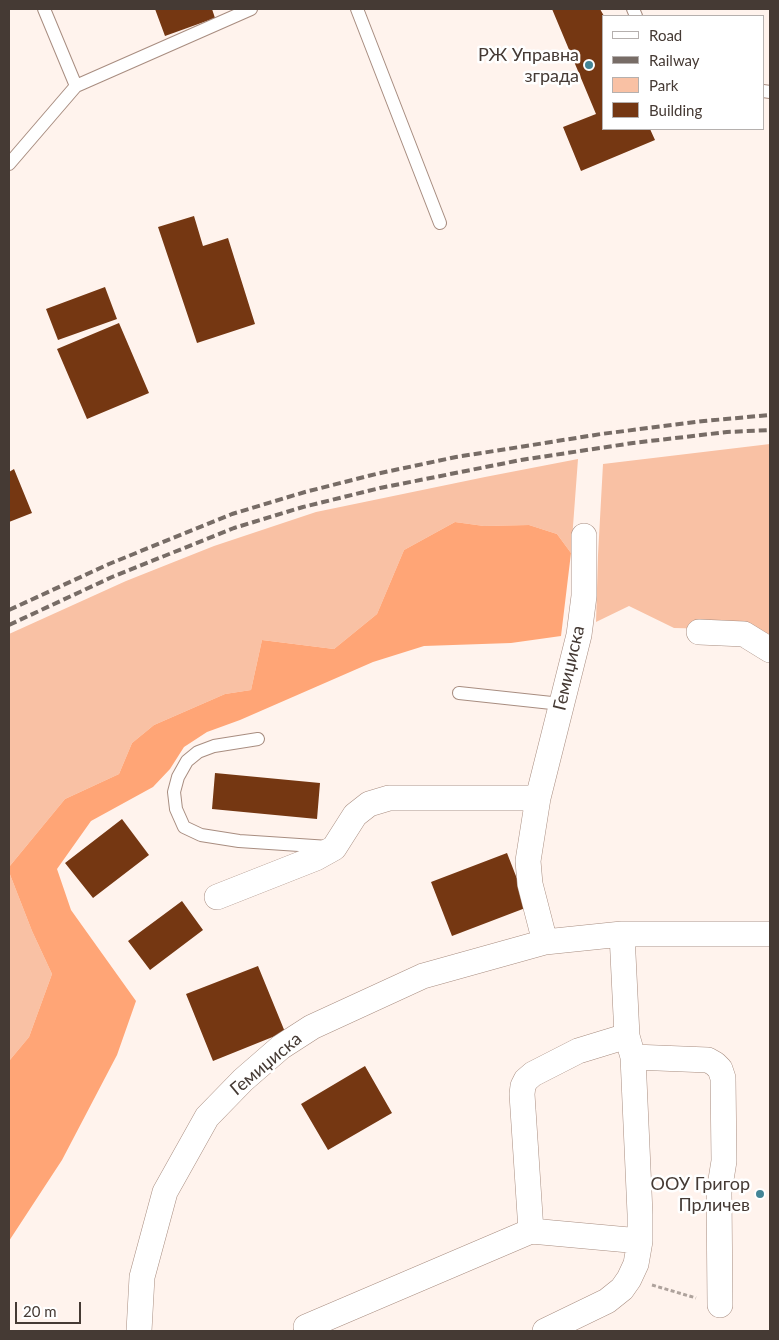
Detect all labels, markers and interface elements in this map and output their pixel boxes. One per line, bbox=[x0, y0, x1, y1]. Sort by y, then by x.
legend bbox=[602, 15, 764, 130]
text: Road bbox=[649, 26, 682, 44]
place label: РЖ Управна зграда bbox=[478, 44, 579, 86]
text: Railway bbox=[649, 51, 700, 69]
marker: РЖ Управна зграда bbox=[583, 59, 595, 71]
text: Park bbox=[649, 76, 678, 94]
text: Building bbox=[649, 101, 702, 119]
street label: Гемиџиска bbox=[549, 623, 589, 713]
street label: Гемиџиска bbox=[226, 1028, 306, 1100]
place label: ООУ Григор Прличев bbox=[650, 1173, 750, 1216]
marker: ООУ Григор Прличев bbox=[754, 1188, 766, 1200]
scale bar bbox=[18, 1292, 84, 1324]
text: 20 m bbox=[23, 1302, 57, 1320]

